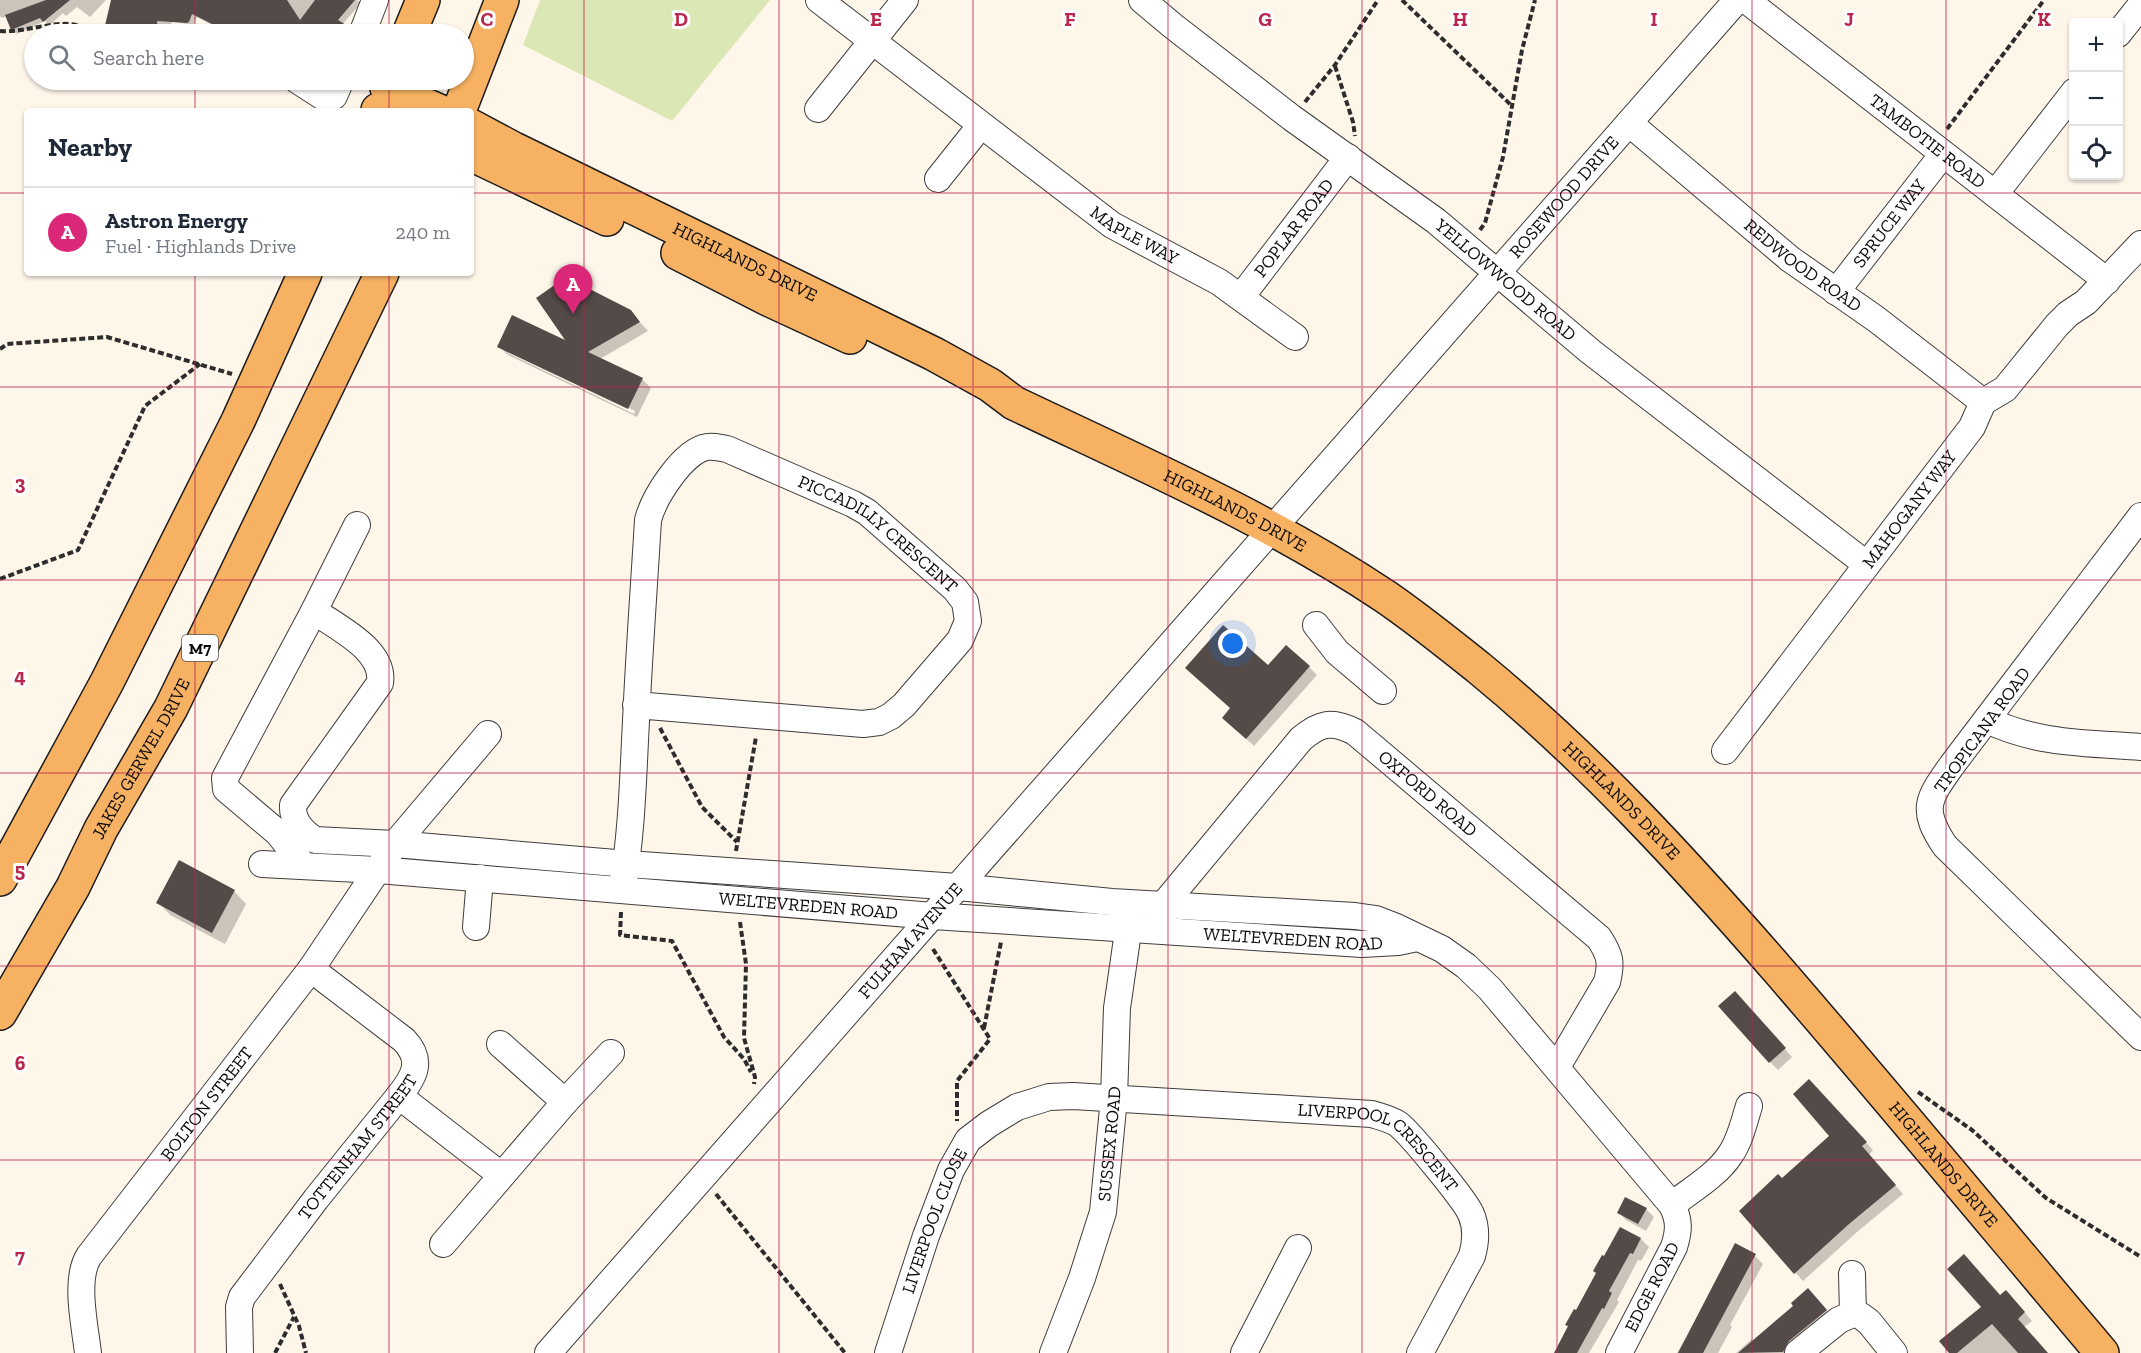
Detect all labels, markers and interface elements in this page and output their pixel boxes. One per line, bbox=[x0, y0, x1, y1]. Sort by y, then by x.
text: C bbox=[481, 7, 494, 31]
text: D bbox=[674, 7, 688, 31]
text: E bbox=[870, 7, 882, 31]
text: F bbox=[1064, 7, 1076, 31]
text: G bbox=[1258, 7, 1272, 31]
text: H bbox=[1452, 7, 1468, 31]
text: I bbox=[1650, 7, 1658, 31]
text: J bbox=[1844, 7, 1854, 31]
text: K bbox=[2037, 7, 2051, 31]
map controls bbox=[2069, 18, 2123, 180]
button: + bbox=[2069, 18, 2123, 72]
search box bbox=[24, 24, 474, 90]
icon: search bbox=[45, 41, 78, 74]
text: Search here bbox=[93, 44, 204, 71]
button: − bbox=[2069, 72, 2123, 126]
street label: TAMBOTIE ROAD bbox=[1865, 89, 1990, 193]
button: locate bbox=[2069, 126, 2123, 180]
text: Nearby bbox=[48, 131, 132, 163]
street label: ROSEWOOD DRIVE bbox=[1504, 131, 1623, 263]
street label: POPLAR ROAD bbox=[1249, 174, 1338, 281]
street label: SPRUCE WAY bbox=[1848, 174, 1931, 272]
street label: MAPLE WAY bbox=[1086, 201, 1182, 269]
text: Astron Energy bbox=[105, 207, 248, 234]
street label: YELLOWWOOD ROAD bbox=[1430, 213, 1581, 346]
street label: REDWOOD ROAD bbox=[1740, 214, 1866, 317]
street label: HIGHLANDS DRIVE bbox=[669, 217, 821, 306]
text: A bbox=[61, 220, 74, 244]
text: 240 m bbox=[396, 220, 450, 244]
text: Fuel · Highlands Drive bbox=[105, 234, 296, 258]
pin: A bbox=[554, 264, 592, 314]
street label: MAHOGANY WAY bbox=[1857, 446, 1961, 573]
street label: HIGHLANDS DRIVE bbox=[1160, 464, 1310, 557]
street label: PICCADILLY CRESCENT bbox=[795, 470, 962, 597]
text: 3 bbox=[15, 471, 26, 495]
your location bbox=[1218, 629, 1247, 658]
road number: M7 bbox=[182, 635, 218, 661]
street label: TROPICANA ROAD bbox=[1929, 663, 2035, 797]
text: 4 bbox=[14, 664, 26, 688]
street label: JAKES GERWEL DRIVE bbox=[87, 674, 195, 843]
street label: HIGHLANDS DRIVE bbox=[1558, 737, 1685, 864]
street label: OXFORD ROAD bbox=[1374, 745, 1482, 841]
text: 5 bbox=[15, 858, 25, 882]
street label: FULHAM AVENUE bbox=[854, 878, 967, 1003]
street label: WELTEVREDEN ROAD bbox=[718, 887, 899, 924]
street label: WELTEVREDEN ROAD bbox=[1203, 923, 1384, 955]
street label: BOLTON STREET bbox=[156, 1042, 258, 1165]
text: 6 bbox=[15, 1051, 26, 1075]
street label: TOTTENHAM STREET bbox=[293, 1070, 422, 1224]
street label: SUSSEX ROAD bbox=[1093, 1086, 1125, 1203]
street label: HIGHLANDS DRIVE bbox=[1884, 1097, 2003, 1232]
street label: LIVERPOOL CRESCENT bbox=[1297, 1099, 1463, 1196]
street label: LIVERPOOL CLOSE bbox=[897, 1144, 972, 1296]
street label: EDGE ROAD bbox=[1620, 1238, 1684, 1336]
text: 7 bbox=[15, 1244, 25, 1268]

